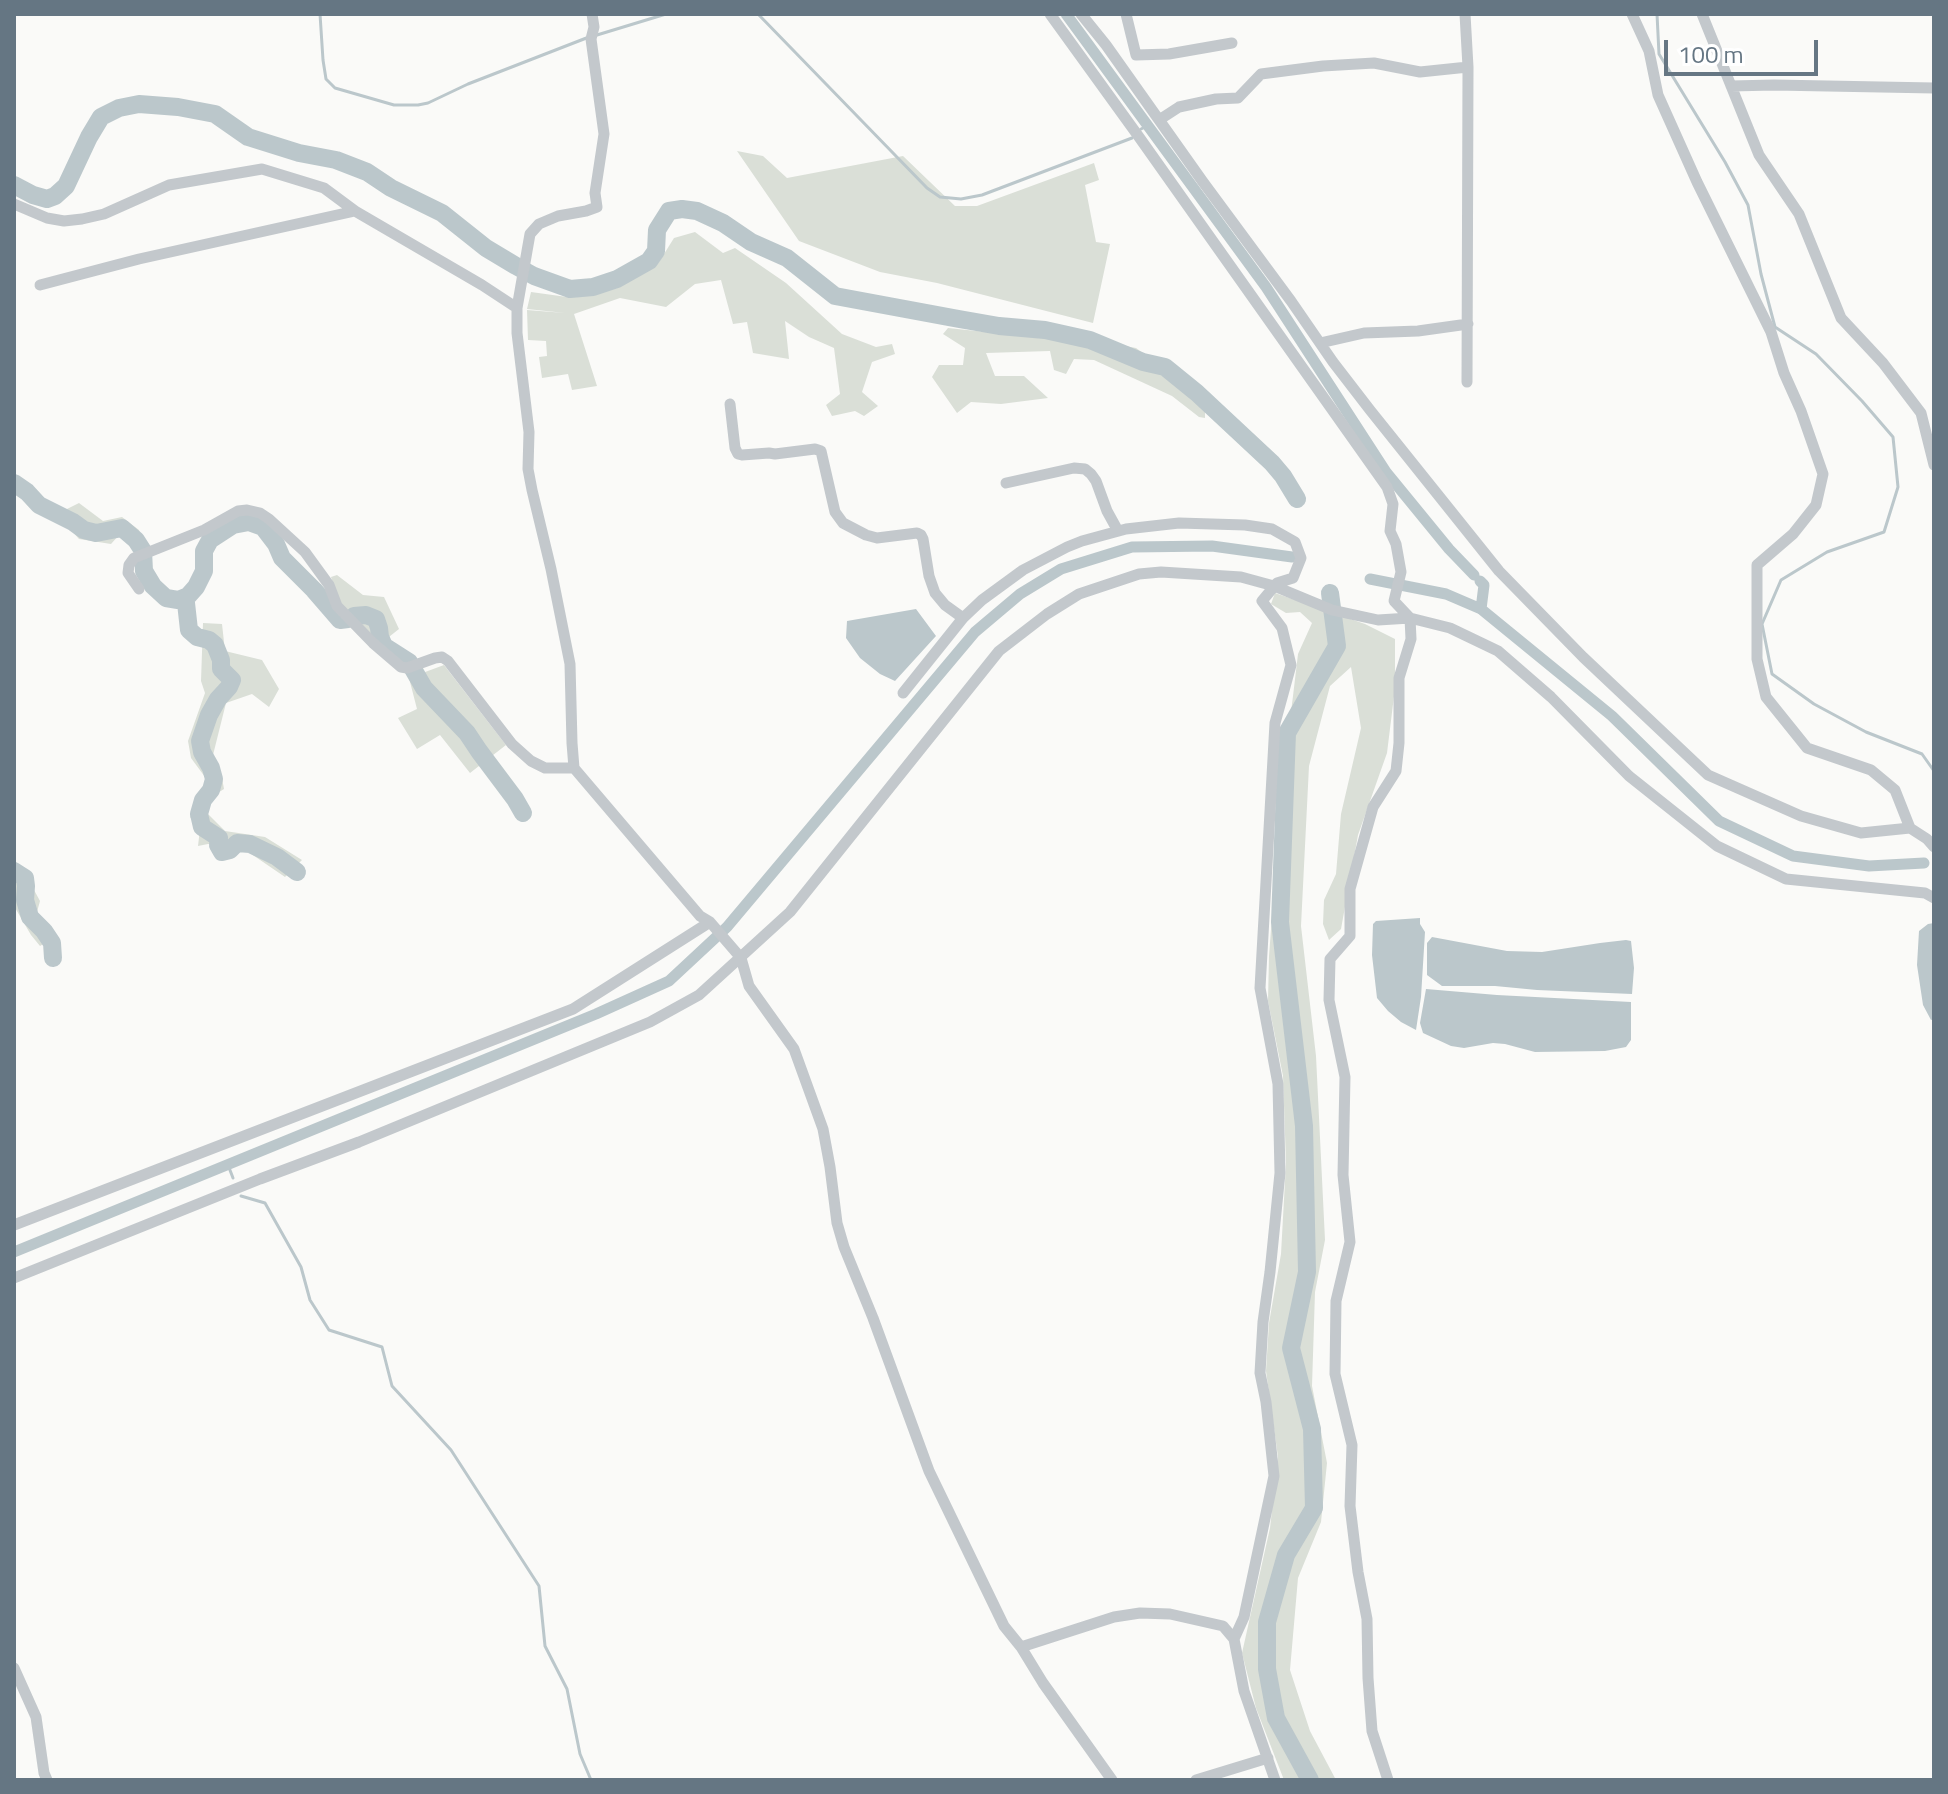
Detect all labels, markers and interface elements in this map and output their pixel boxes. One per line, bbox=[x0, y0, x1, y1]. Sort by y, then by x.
scale bar bbox=[1668, 24, 1822, 74]
text: 100 m bbox=[1678, 36, 1744, 72]

